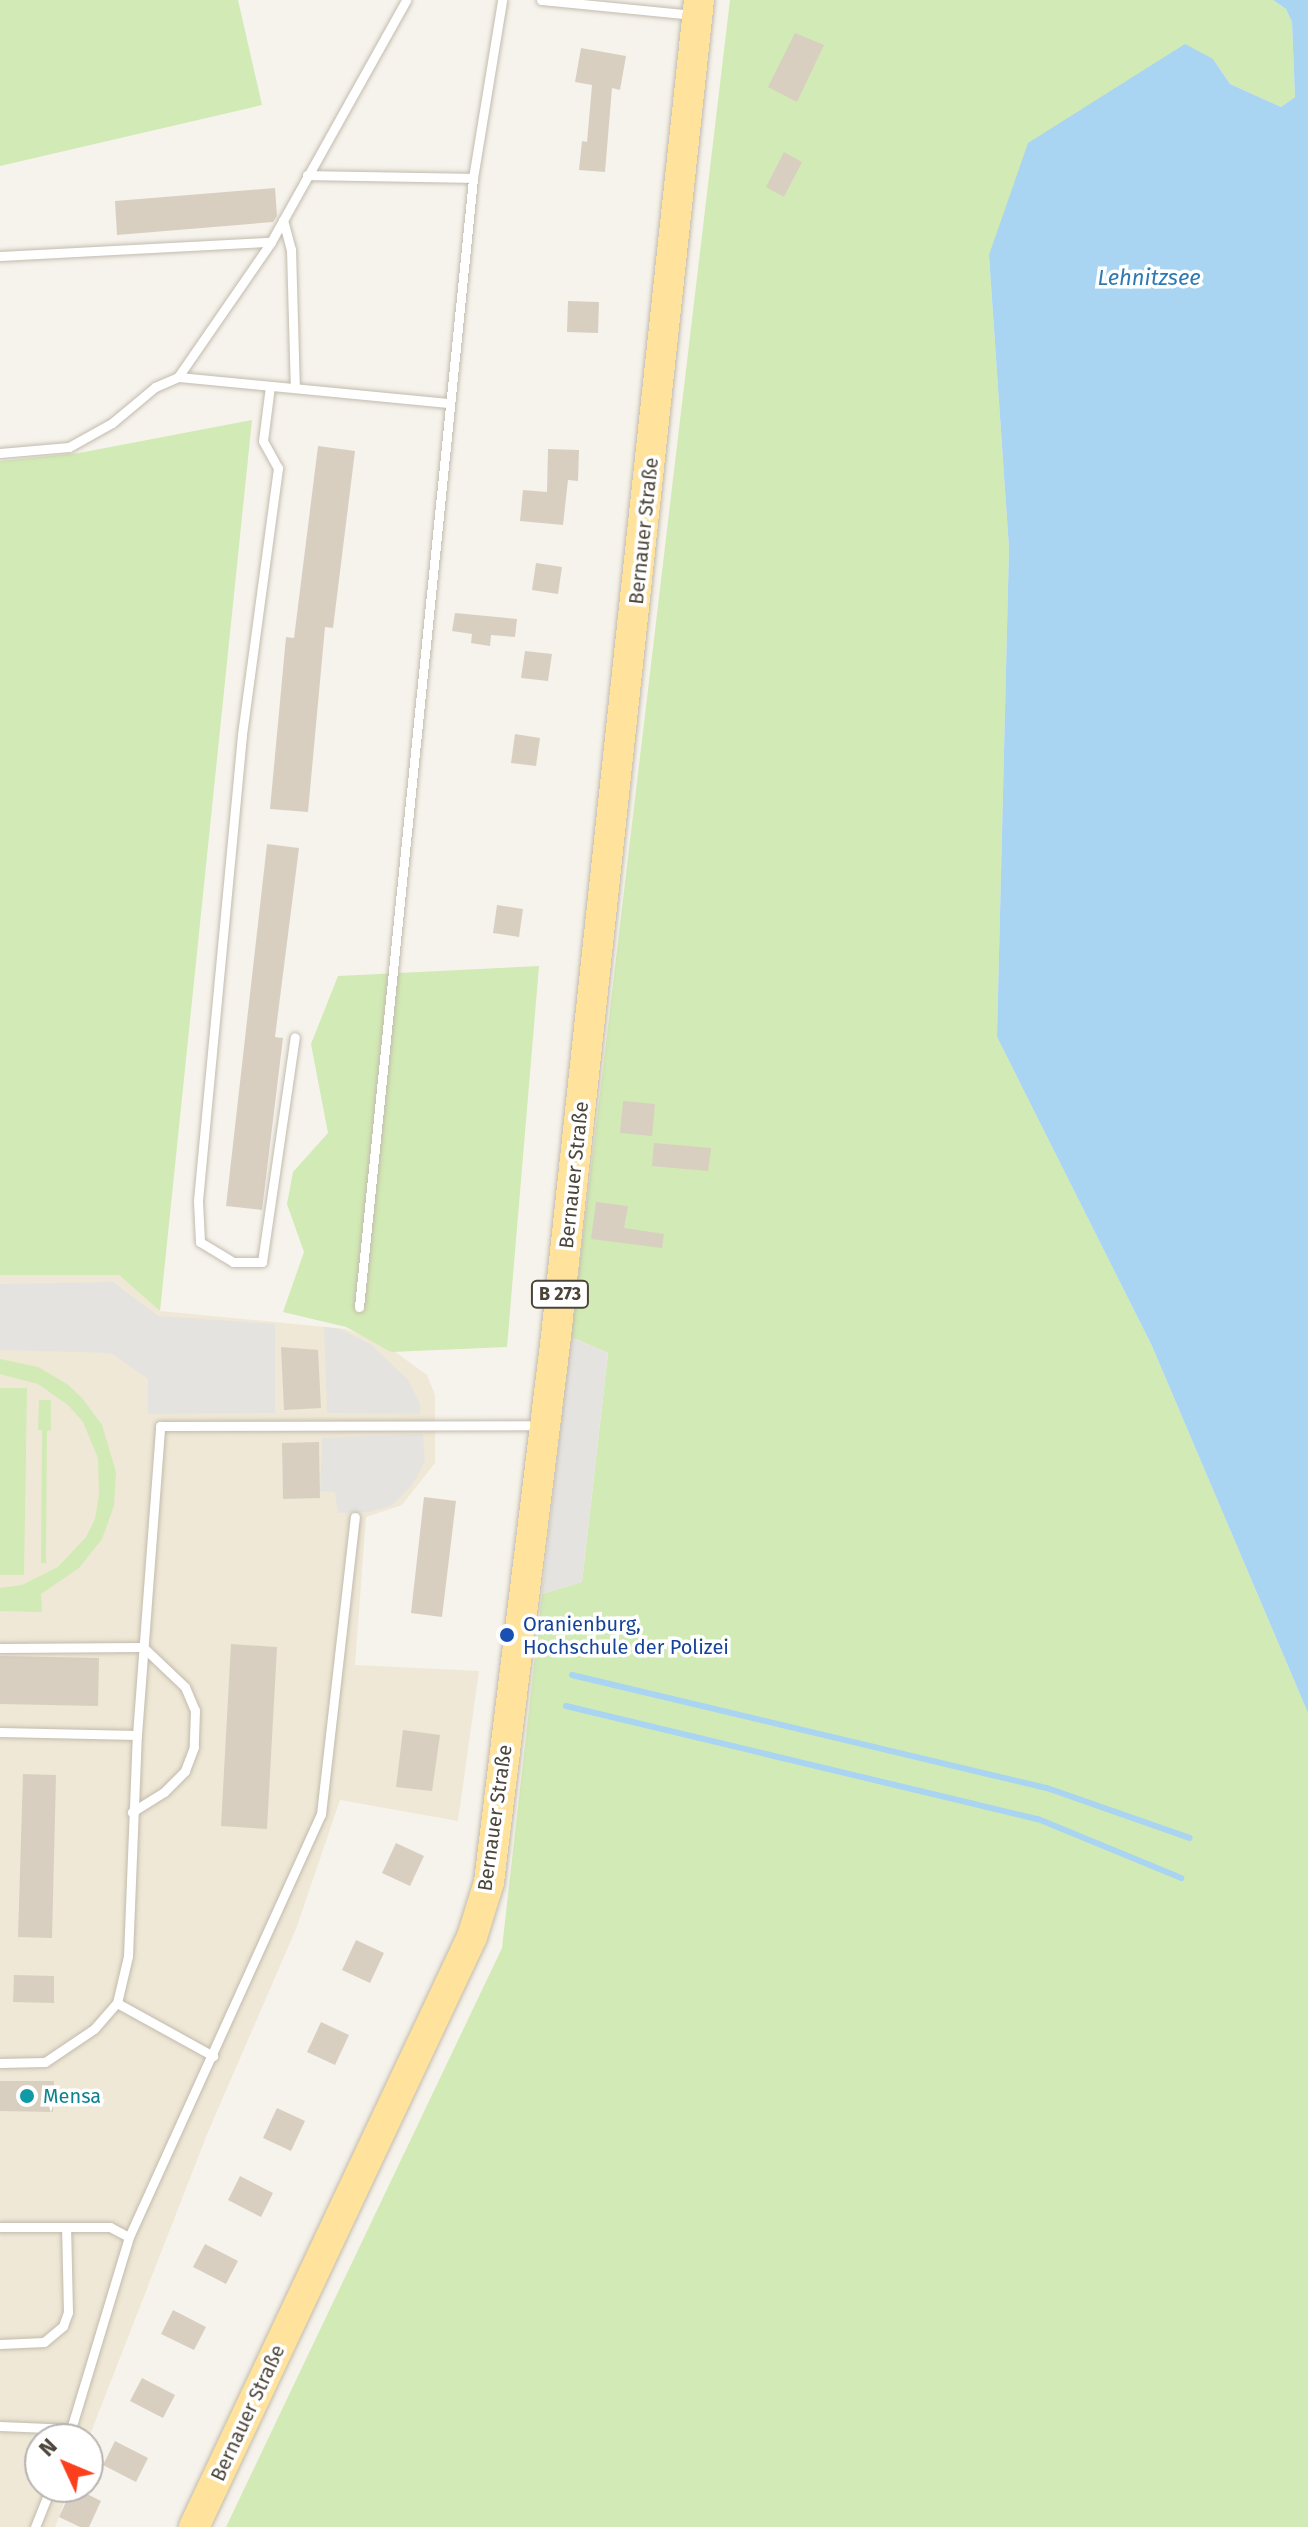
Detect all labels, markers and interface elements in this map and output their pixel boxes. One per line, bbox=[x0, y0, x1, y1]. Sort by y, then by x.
water label: Lehnitzsee bbox=[1097, 265, 1201, 291]
street label: Bernauer Straße bbox=[624, 456, 664, 606]
street label: Bernauer Straße bbox=[554, 1100, 594, 1250]
road number: B 273 bbox=[530, 1280, 590, 1308]
place label: Oranienburg, Hochschule der Polizei bbox=[523, 1612, 729, 1659]
marker: Oranienburg, Hochschule der Polizei bbox=[498, 1626, 516, 1644]
street label: Bernauer Straße bbox=[473, 1743, 517, 1893]
place label: Mensa bbox=[43, 2084, 101, 2108]
marker: Mensa bbox=[18, 2087, 36, 2105]
street label: Bernauer Straße bbox=[206, 2341, 290, 2485]
north arrow bbox=[24, 2423, 104, 2503]
text: N bbox=[33, 2433, 63, 2462]

